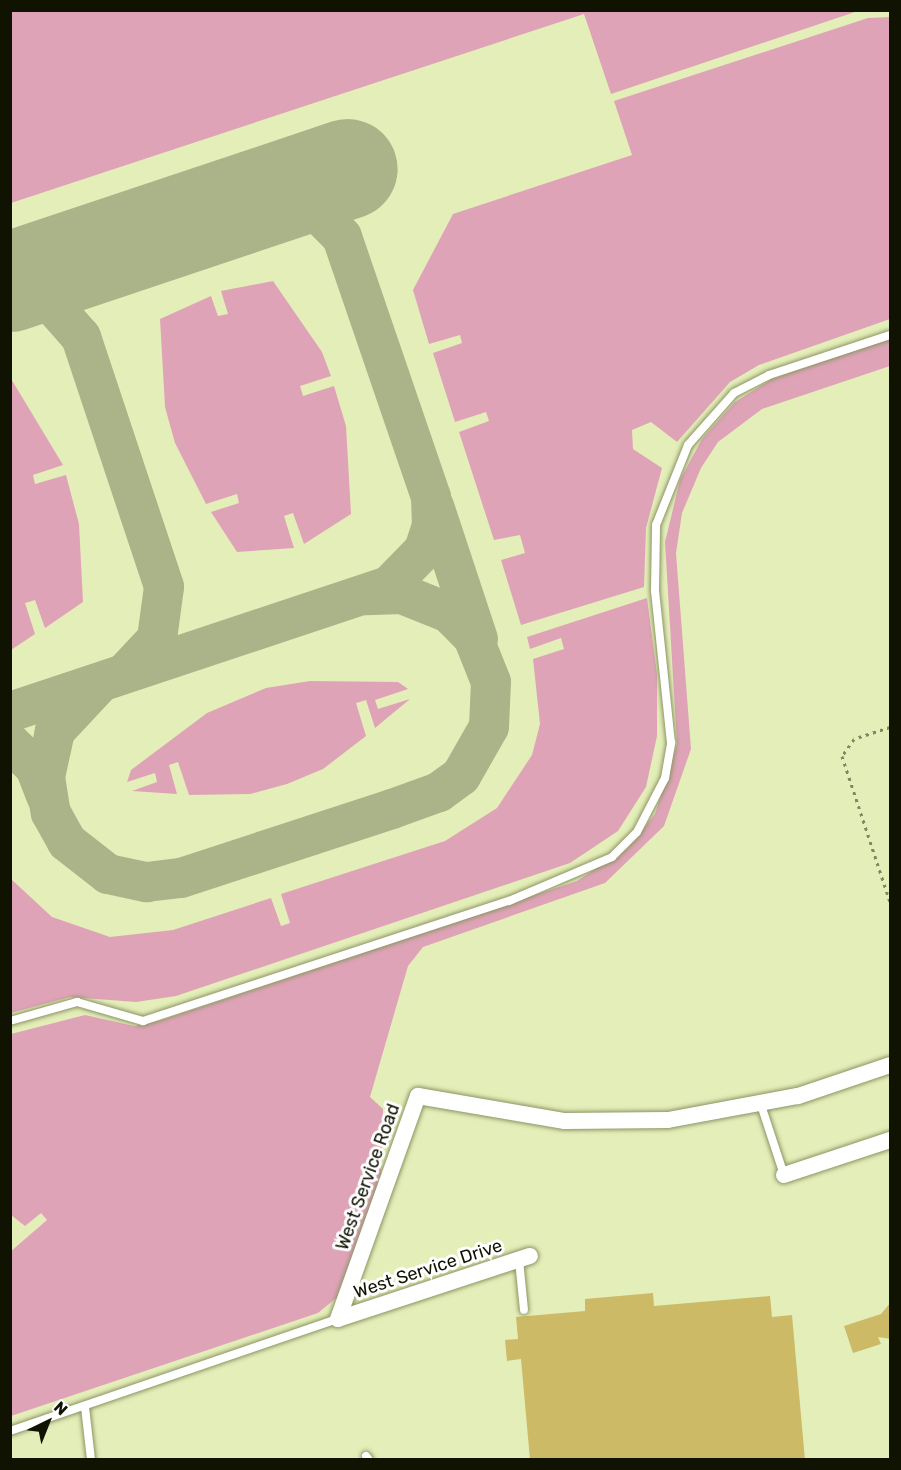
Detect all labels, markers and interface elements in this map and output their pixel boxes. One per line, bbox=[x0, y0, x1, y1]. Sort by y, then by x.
street label: West Service Road bbox=[331, 1101, 405, 1253]
street label: West Service Drive bbox=[351, 1235, 505, 1303]
north arrow bbox=[18, 1392, 78, 1452]
text: N bbox=[50, 1398, 71, 1419]

